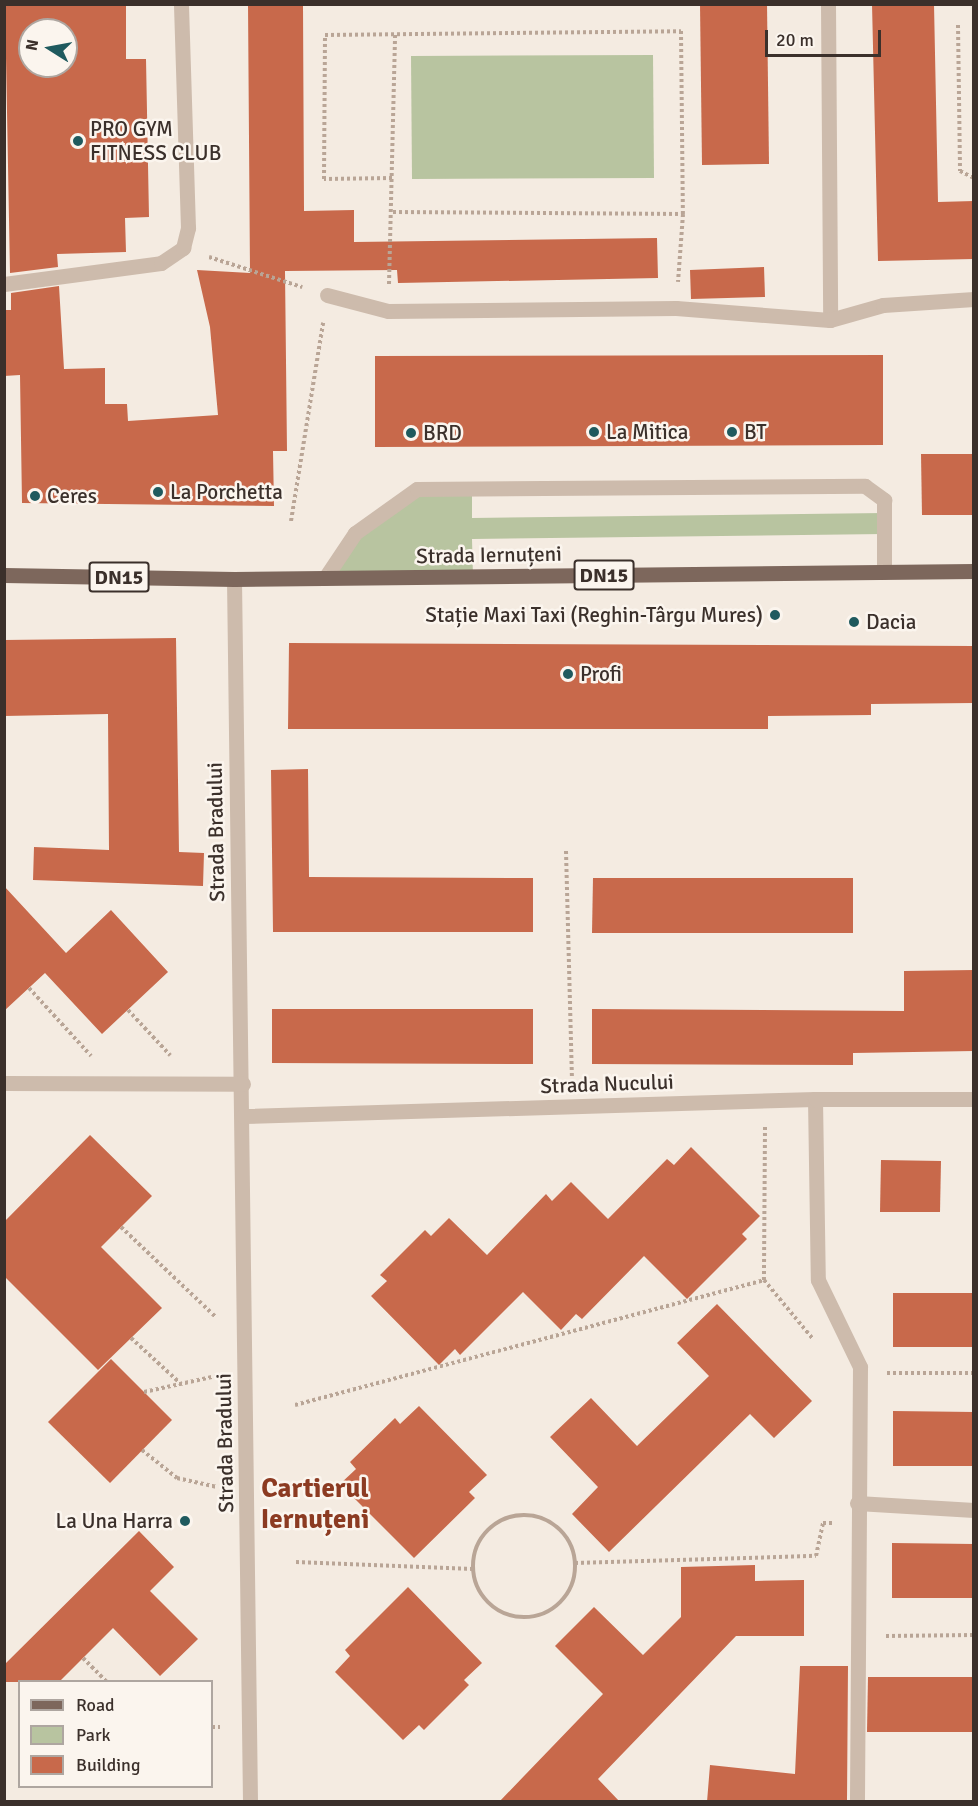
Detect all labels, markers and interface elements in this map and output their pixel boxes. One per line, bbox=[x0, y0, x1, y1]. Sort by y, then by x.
north arrow bbox=[18, 18, 78, 78]
scale bar bbox=[768, 18, 884, 56]
text: 20 m bbox=[776, 29, 814, 51]
text: N bbox=[21, 38, 43, 52]
place label: PRO GYM FITNESS CLUB bbox=[90, 116, 221, 166]
marker: PRO GYM FITNESS CLUB bbox=[71, 134, 85, 148]
place label: La Mitica bbox=[606, 419, 688, 445]
place label: BT bbox=[744, 419, 767, 445]
place label: BRD bbox=[423, 420, 462, 446]
marker: La Mitica bbox=[587, 425, 601, 439]
marker: BT bbox=[725, 425, 739, 439]
marker: BRD bbox=[404, 426, 418, 440]
place label: La Porchetta bbox=[170, 479, 283, 505]
place label: Ceres bbox=[47, 483, 97, 509]
marker: La Porchetta bbox=[151, 485, 165, 499]
marker: Ceres bbox=[28, 489, 42, 503]
street label: Strada Iernuțeni bbox=[416, 541, 562, 569]
road number: DN15 bbox=[572, 558, 636, 592]
road number: DN15 bbox=[88, 560, 150, 594]
place label: Stație Maxi Taxi (Reghin-Târgu Mures) bbox=[425, 602, 763, 628]
marker: Stație Maxi Taxi (Reghin-Târgu Mures) bbox=[768, 608, 782, 622]
place label: Dacia bbox=[866, 609, 916, 635]
marker: Dacia bbox=[847, 615, 861, 629]
place label: Profi bbox=[580, 661, 622, 687]
marker: Profi bbox=[561, 667, 575, 681]
street label: Strada Bradului bbox=[202, 762, 230, 902]
street label: Strada Nucului bbox=[540, 1069, 674, 1099]
street label: Strada Bradului bbox=[211, 1373, 239, 1513]
district label: Cartierul Iernuțeni bbox=[261, 1472, 369, 1535]
place label: La Una Harra bbox=[55, 1508, 173, 1534]
marker: La Una Harra bbox=[178, 1514, 192, 1528]
legend bbox=[18, 1680, 213, 1788]
text: Road bbox=[76, 1694, 115, 1716]
text: Park bbox=[76, 1724, 111, 1746]
text: Building bbox=[76, 1754, 140, 1776]

